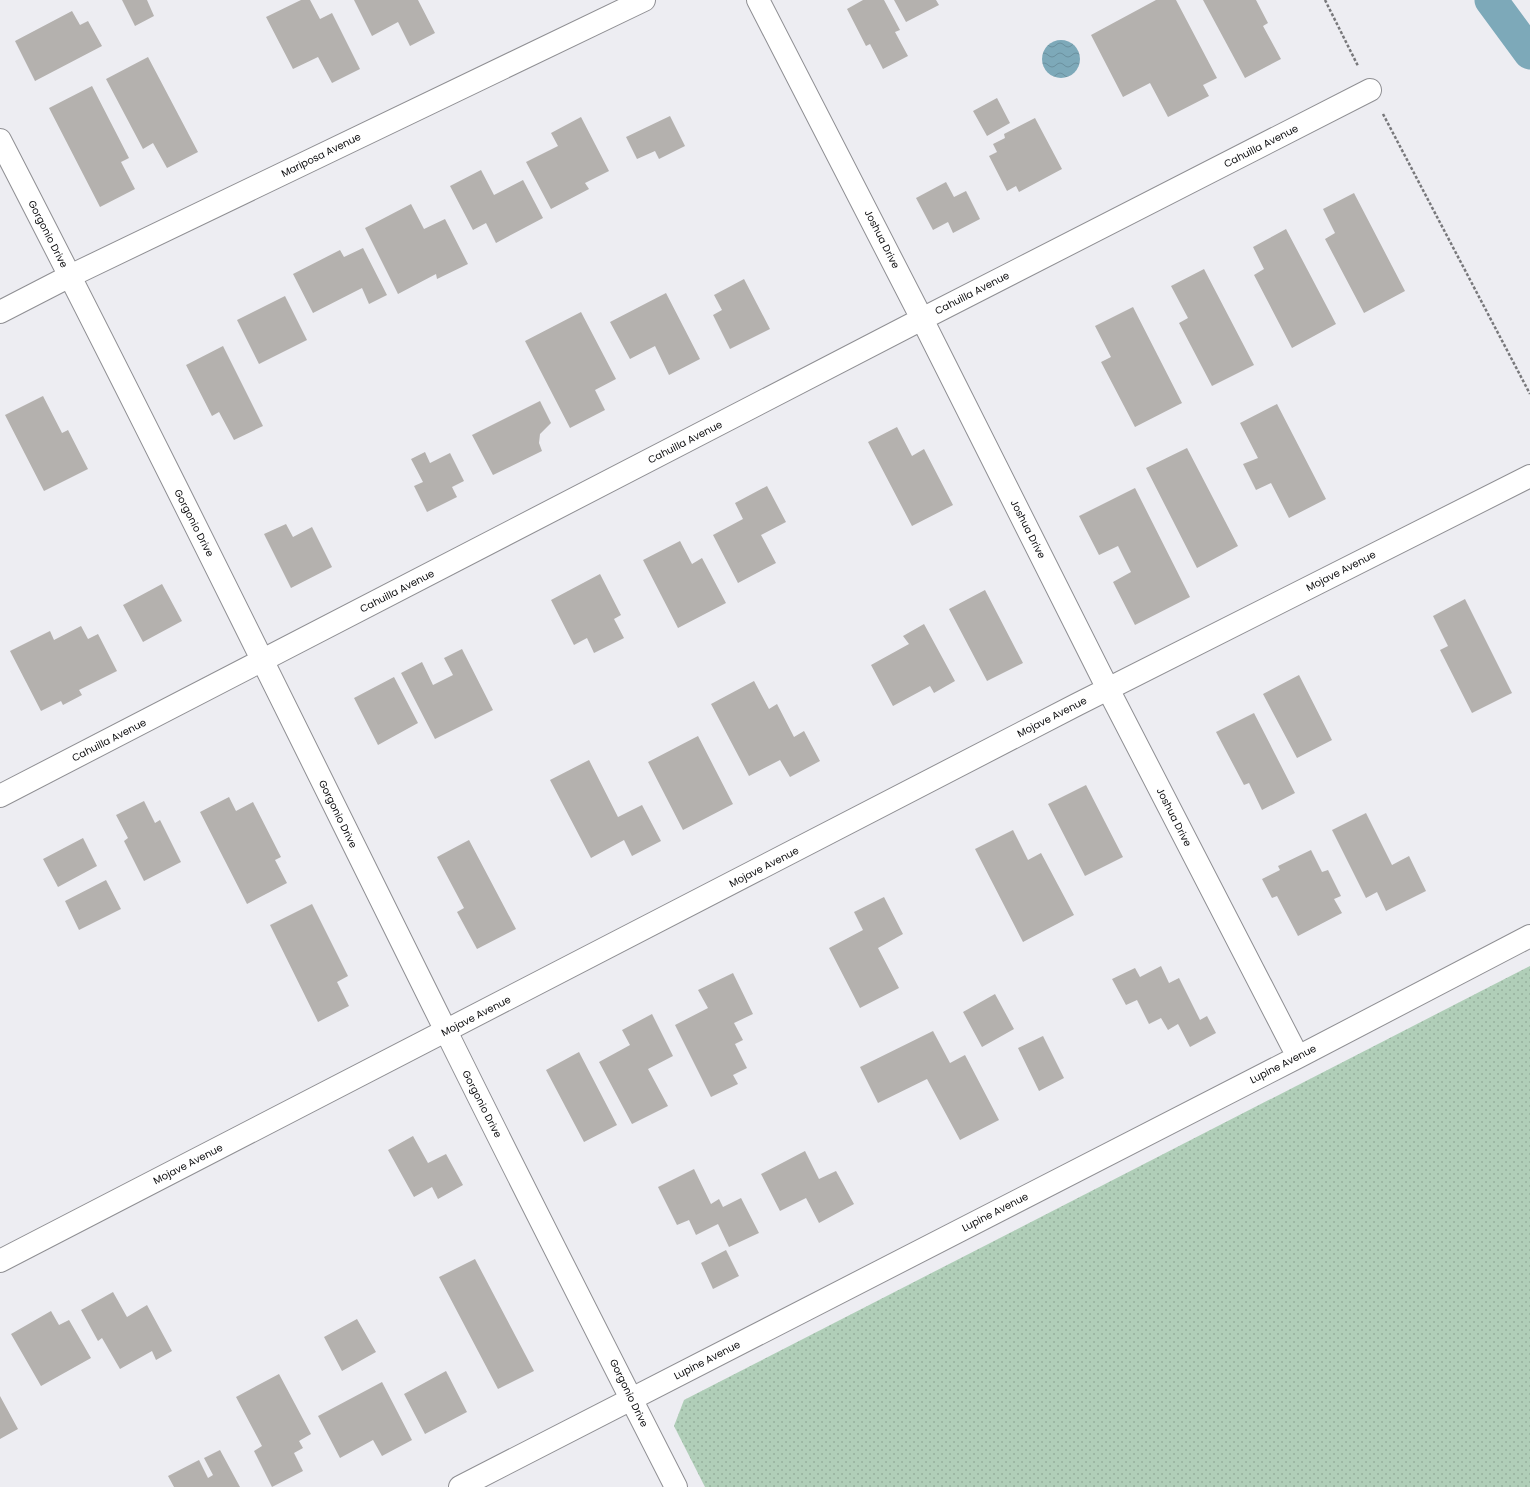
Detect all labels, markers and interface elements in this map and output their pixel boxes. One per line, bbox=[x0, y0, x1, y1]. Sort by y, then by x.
street label: Cahuilla Avenue bbox=[1221, 121, 1301, 171]
street label: Mariposa Avenue bbox=[279, 129, 363, 181]
street label: Gorgonio Drive bbox=[25, 198, 71, 270]
street label: Joshua Drive bbox=[861, 207, 903, 271]
street label: Cahuilla Avenue bbox=[932, 268, 1012, 318]
street label: Cahuilla Avenue bbox=[645, 417, 725, 467]
street label: Gorgonio Drive bbox=[171, 487, 217, 559]
street label: Joshua Drive bbox=[1007, 497, 1049, 561]
street label: Mojave Avenue bbox=[1304, 547, 1378, 595]
street label: Cahuilla Avenue bbox=[357, 566, 437, 616]
street label: Mojave Avenue bbox=[1015, 693, 1089, 741]
street label: Cahuilla Avenue bbox=[69, 715, 149, 765]
street label: Gorgonio Drive bbox=[315, 777, 361, 851]
street label: Joshua Drive bbox=[1153, 785, 1195, 849]
street label: Mojave Avenue bbox=[727, 843, 801, 891]
street label: Mojave Avenue bbox=[439, 992, 513, 1040]
street label: Lupine Avenue bbox=[1247, 1041, 1319, 1087]
street label: Gorgonio Drive bbox=[459, 1068, 505, 1140]
street label: Mojave Avenue bbox=[151, 1140, 225, 1188]
street label: Lupine Avenue bbox=[959, 1189, 1031, 1235]
street label: Lupine Avenue bbox=[671, 1337, 743, 1383]
street label: Gorgonio Drive bbox=[606, 1356, 652, 1430]

